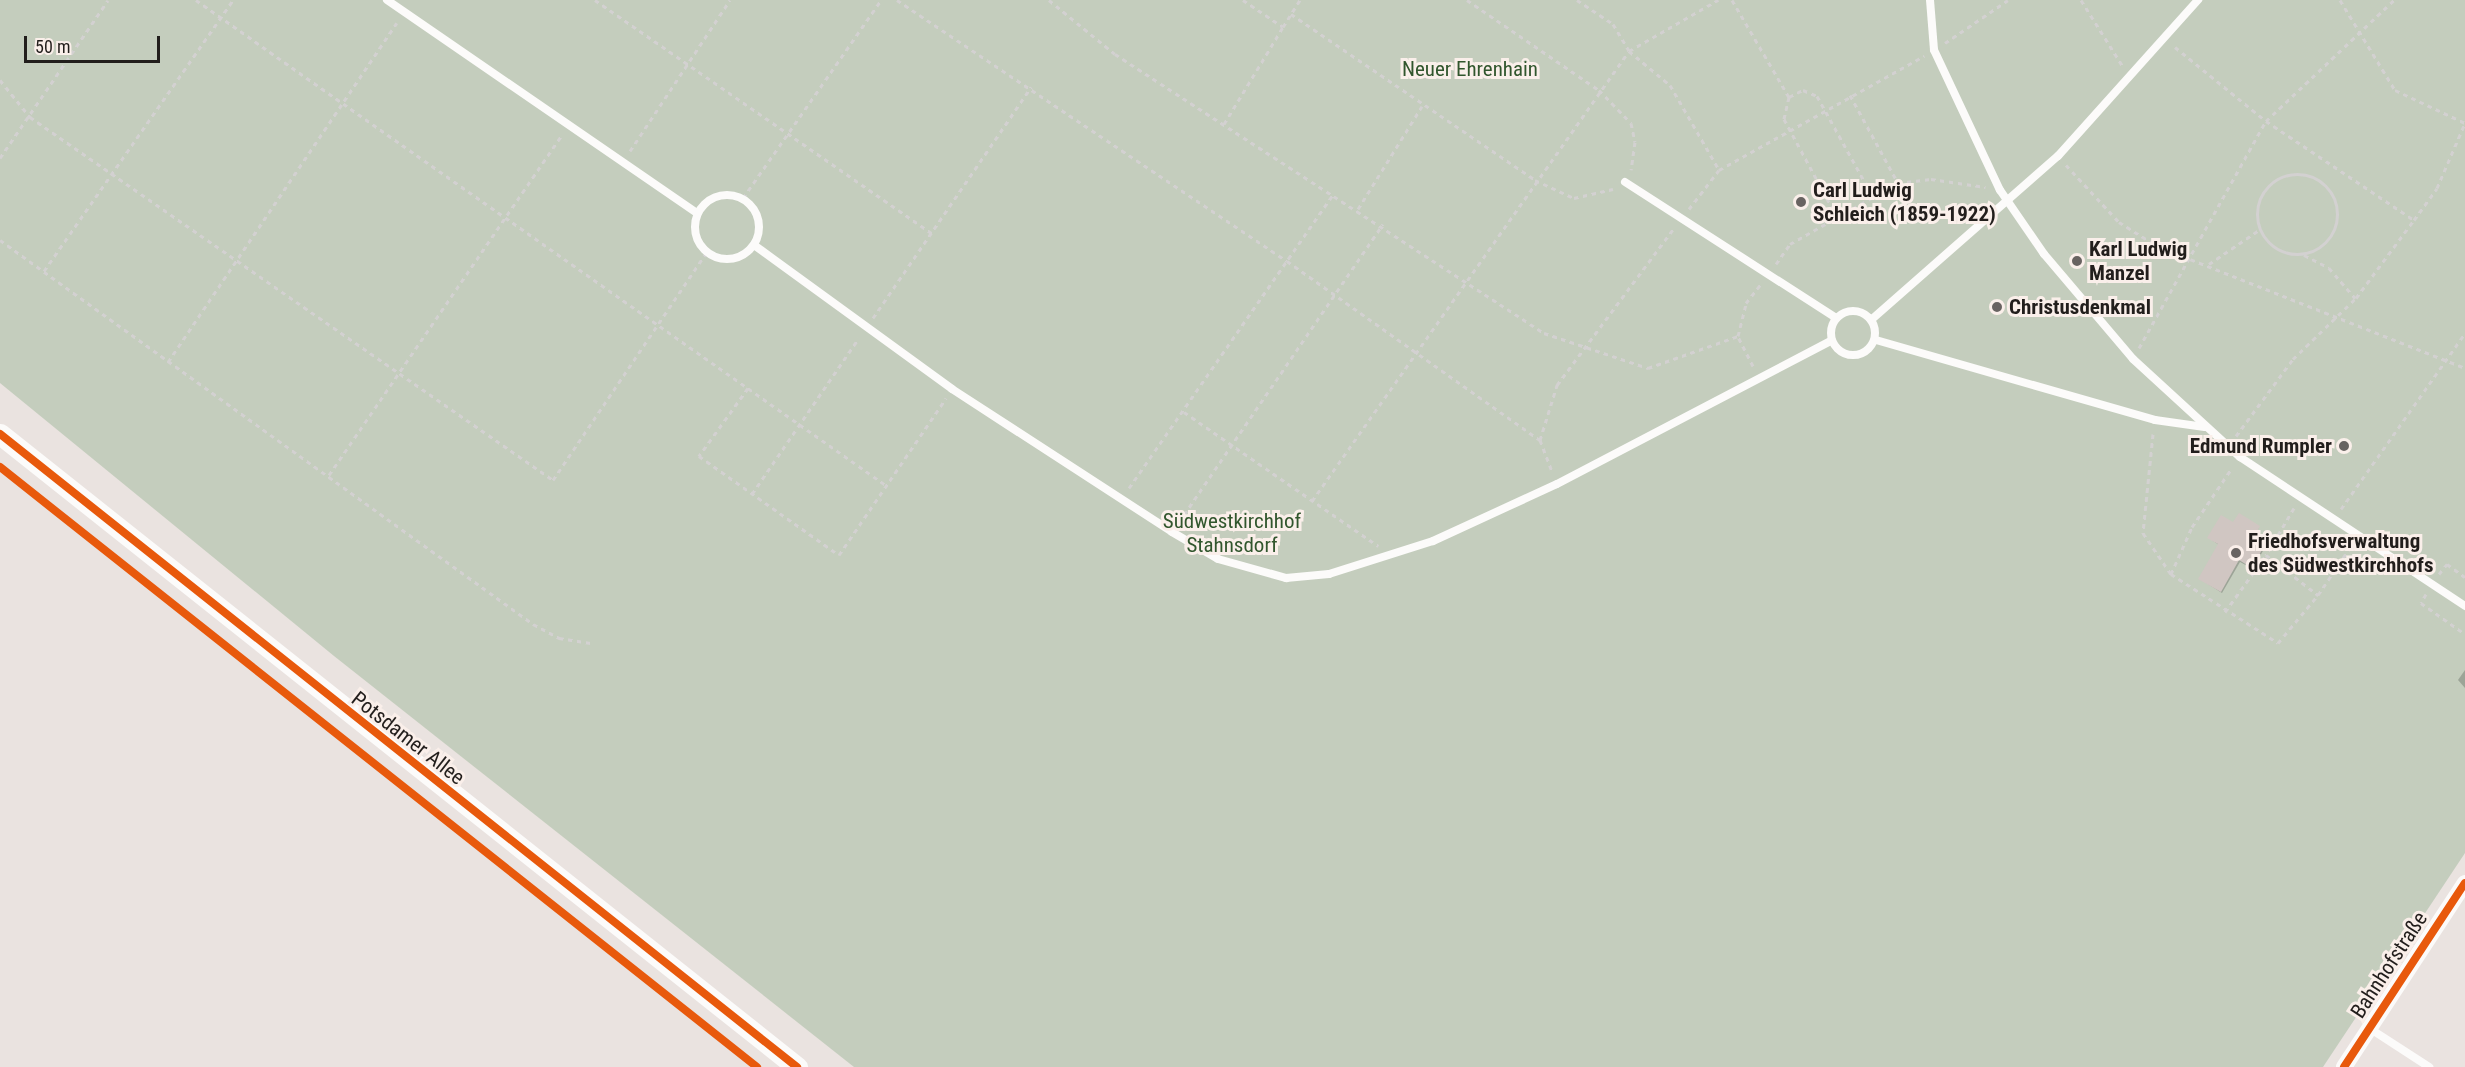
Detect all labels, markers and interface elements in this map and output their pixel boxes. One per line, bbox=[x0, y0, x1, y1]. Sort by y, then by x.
scale bar bbox=[27, 24, 164, 62]
text: 50 m bbox=[35, 36, 70, 57]
park label: Neuer Ehrenhain bbox=[1402, 56, 1538, 82]
place label: Carl Ludwig Schleich (1859-1922) bbox=[1813, 177, 1996, 227]
marker: Carl Ludwig Schleich (1859-1922) bbox=[1794, 195, 1808, 209]
place label: Karl Ludwig Manzel bbox=[2089, 236, 2187, 286]
marker: Karl Ludwig Manzel bbox=[2070, 254, 2084, 268]
place label: Christusdenkmal bbox=[2009, 294, 2151, 320]
marker: Christusdenkmal bbox=[1990, 300, 2004, 314]
place label: Edmund Rumpler bbox=[2190, 433, 2332, 459]
marker: Edmund Rumpler bbox=[2337, 439, 2351, 453]
park label: Südwestkirchhof Stahnsdorf bbox=[1163, 508, 1301, 558]
place label: Friedhofsverwaltung des Südwestkirchhofs bbox=[2248, 528, 2434, 578]
marker: Friedhofsverwaltung des Südwestkirchhofs bbox=[2229, 546, 2243, 560]
street label: Potsdamer Allee bbox=[346, 686, 470, 790]
street label: Bahnhofstraße bbox=[2345, 907, 2433, 1023]

